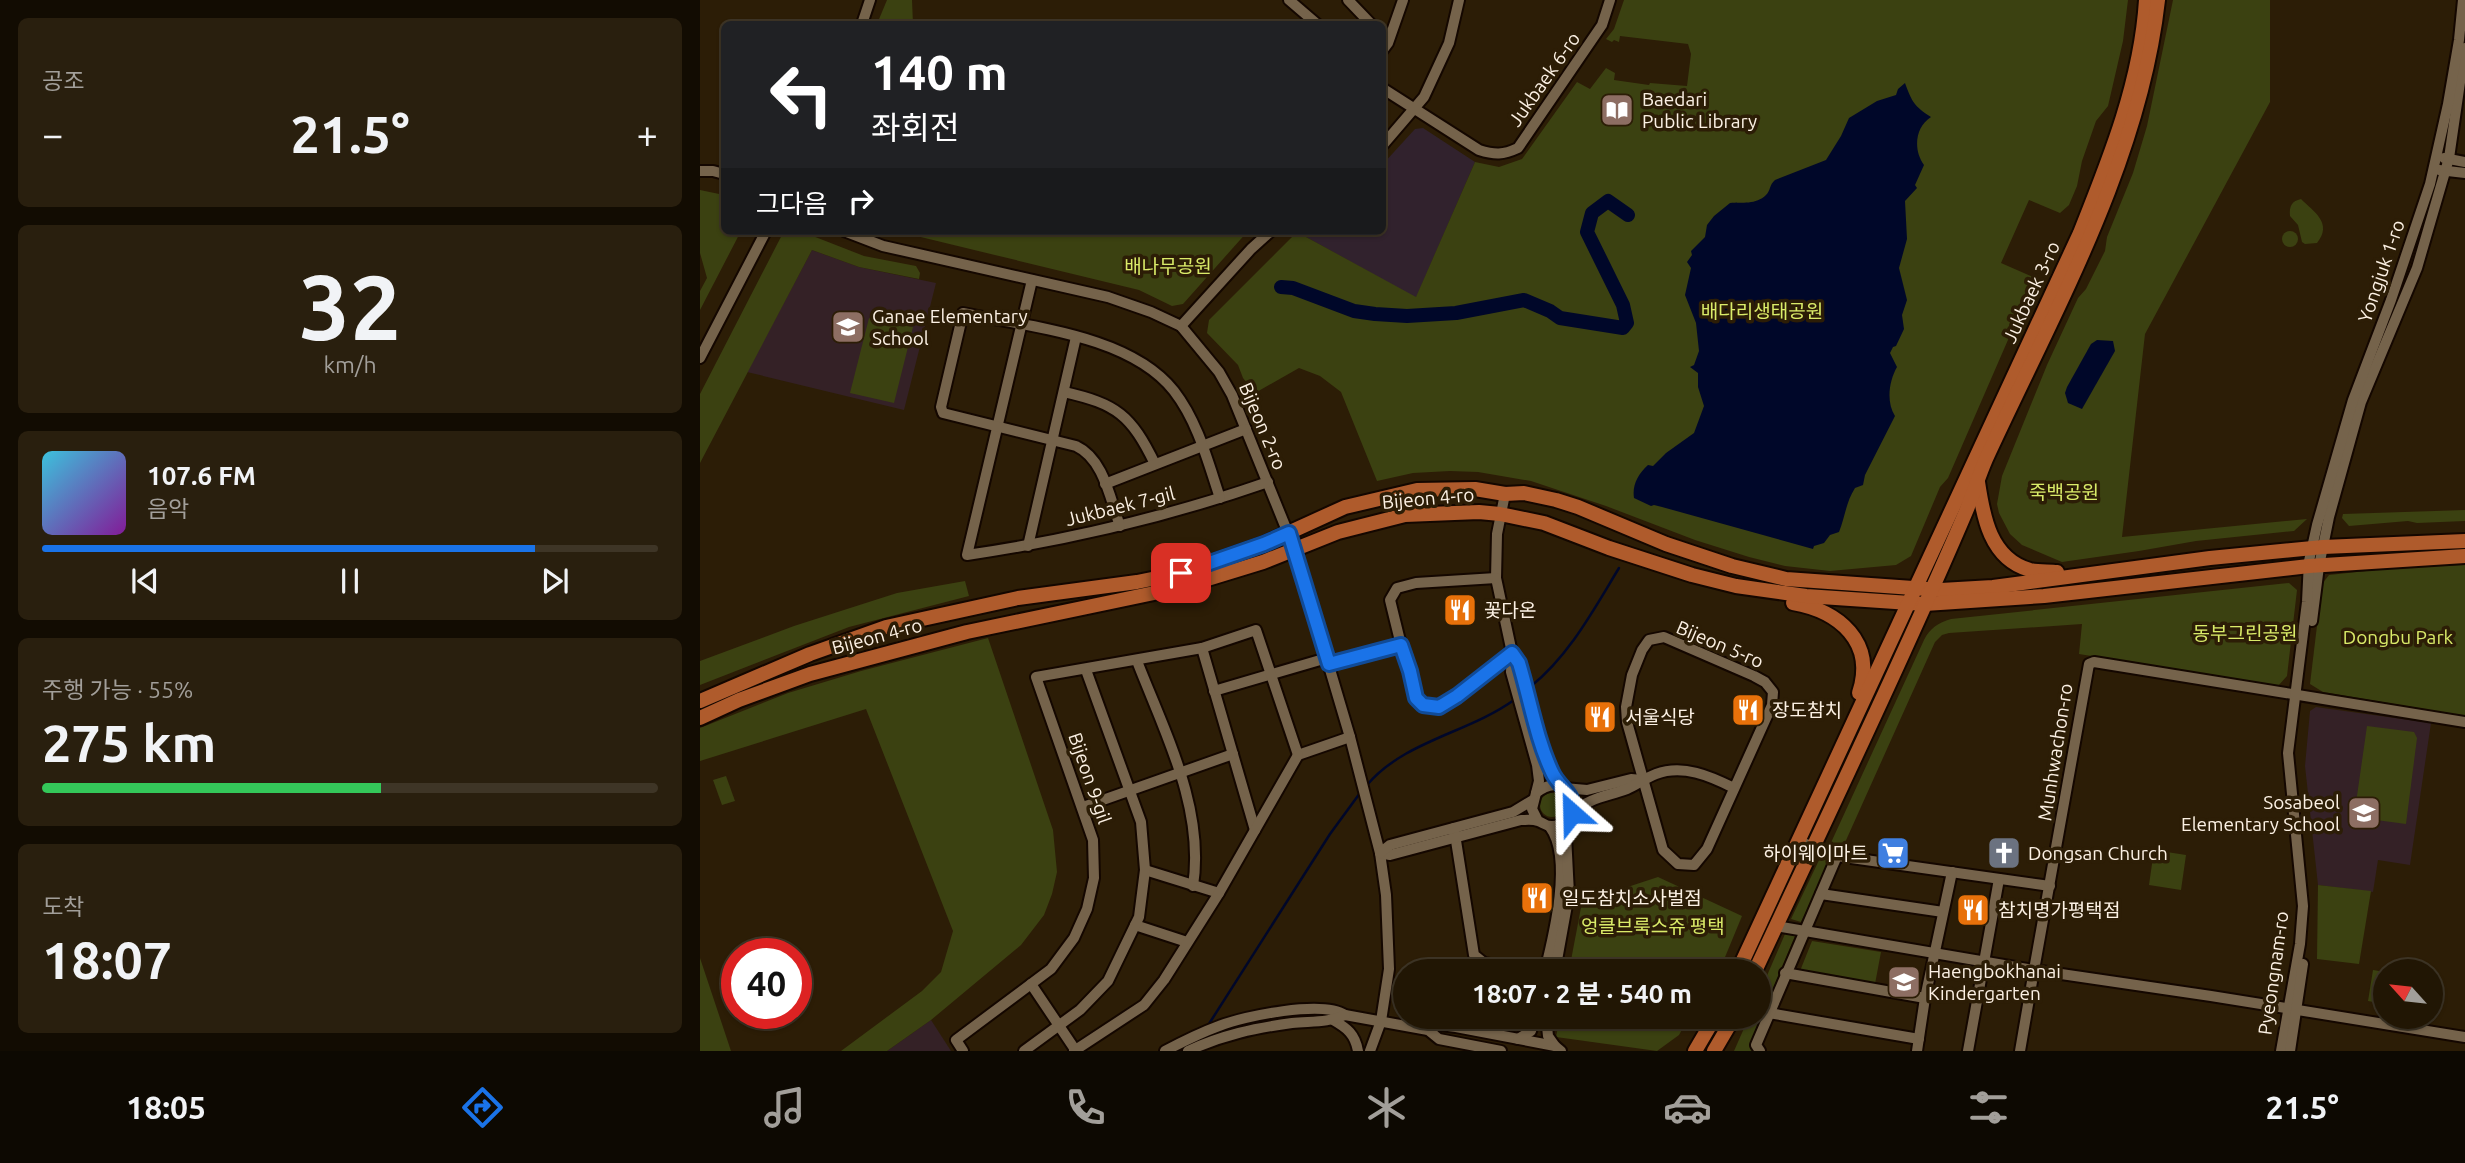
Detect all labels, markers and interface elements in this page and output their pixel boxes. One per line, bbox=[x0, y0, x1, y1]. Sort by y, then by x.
street label: Jukbaek 6-ro bbox=[1504, 28, 1584, 130]
text: 140 m bbox=[871, 44, 1008, 99]
icon: left bbox=[756, 49, 847, 140]
text: 공조 bbox=[42, 68, 84, 93]
place label: Baedari Public Library bbox=[1642, 88, 1757, 132]
library icon: Baedari Public Library bbox=[1598, 91, 1636, 129]
text: 21.5° bbox=[290, 105, 410, 163]
text: 좌회전 bbox=[871, 109, 959, 145]
text: − bbox=[42, 113, 63, 155]
text: + bbox=[637, 113, 658, 155]
icon: right bbox=[842, 182, 880, 220]
text: 그다음 bbox=[756, 189, 828, 218]
street label: Yongjuk 1-ro bbox=[2353, 217, 2409, 325]
street label: Jukbaek 3-ro bbox=[1998, 238, 2064, 346]
text: 32 bbox=[299, 255, 401, 357]
park label: 배나무공원 bbox=[1124, 255, 1212, 277]
park label: 배다리생태공원 bbox=[1701, 300, 1823, 322]
place label: Ganae Elementary School bbox=[872, 305, 1028, 349]
school or university icon: Ganae Elementary School bbox=[829, 308, 867, 346]
text: km/h bbox=[323, 352, 377, 377]
street label: Bijeon 2-ro bbox=[1235, 379, 1291, 473]
text: 107.6 FM bbox=[147, 461, 256, 490]
park label: 죽백공원 bbox=[2029, 481, 2099, 503]
street label: Jukbaek 7-gil bbox=[1063, 482, 1177, 530]
street label: Bijeon 4-ro bbox=[1381, 483, 1475, 513]
text: 음악 bbox=[147, 496, 189, 521]
pin bbox=[1151, 543, 1211, 603]
icon: arrive bbox=[1162, 554, 1200, 592]
icon: previous bbox=[126, 562, 164, 600]
icon: pause bbox=[331, 562, 369, 600]
icon: next bbox=[536, 562, 574, 600]
restaurant icon: 꽃다온 bbox=[1441, 591, 1479, 629]
place label: 꽃다온 bbox=[1484, 599, 1536, 621]
street label: Bijeon 4-ro bbox=[829, 613, 925, 659]
street label: Bijeon 5-ro bbox=[1673, 616, 1767, 672]
park label: 동부그린공원 bbox=[2193, 622, 2297, 644]
park label: Dongbu Park bbox=[2343, 626, 2454, 648]
text: 주행 가능 · 55% bbox=[42, 677, 193, 702]
street label: Munhwachon-ro bbox=[2033, 682, 2077, 822]
restaurant icon: 장도참치 bbox=[1729, 691, 1767, 729]
restaurant icon: 서울식당 bbox=[1581, 698, 1619, 736]
place label: 장도참치 bbox=[1772, 699, 1842, 721]
place label: 서울식당 bbox=[1625, 706, 1695, 728]
text: 275 km bbox=[42, 714, 216, 772]
street label: Bijeon 9-gil bbox=[1064, 730, 1116, 826]
position arrow bbox=[1535, 776, 1609, 850]
place label: Sosabeol Elementary School bbox=[2181, 791, 2340, 835]
school or university icon: Sosabeol Elementary School bbox=[2345, 794, 2383, 832]
supermarket icon: 하이웨이마트 bbox=[1874, 834, 1912, 872]
church icon: Dongsan Church bbox=[1985, 834, 2023, 872]
place label: 하이웨이마트 bbox=[1763, 842, 1868, 864]
place label: Dongsan Church bbox=[2028, 842, 2168, 864]
restaurant icon: 일도참치소사벌점 bbox=[1518, 879, 1556, 917]
place label: 일도참치소사벌점 bbox=[1562, 887, 1702, 909]
restaurant icon: 참치명가평택점 bbox=[1954, 891, 1992, 929]
text: 도착 bbox=[42, 894, 84, 919]
place label: 참치명가평택점 bbox=[1998, 899, 2120, 921]
street label: Pyeongnam-ro bbox=[2253, 910, 2293, 1036]
park label: 엉클브룩스쥬 평택 bbox=[1581, 915, 1725, 937]
text: 18:07 bbox=[42, 931, 172, 989]
speed limit sign: 40 bbox=[721, 938, 812, 1029]
north arrow bbox=[2373, 959, 2443, 1029]
map controls bbox=[2373, 959, 2443, 1029]
place label: Haengbokhanai Kindergarten bbox=[1928, 960, 2061, 1004]
school or university icon: Haengbokhanai Kindergarten bbox=[1885, 963, 1923, 1001]
text: 18:07 · 2 분 · 540 m bbox=[1472, 979, 1692, 1008]
icon: directions bbox=[458, 1083, 507, 1132]
icon: music bbox=[760, 1083, 809, 1132]
icon: phone bbox=[1061, 1083, 1110, 1132]
icon: climate bbox=[1362, 1083, 1411, 1132]
icon: car bbox=[1663, 1083, 1712, 1132]
icon: filters bbox=[1964, 1083, 2013, 1132]
text: 18:05 bbox=[126, 1089, 206, 1125]
text: 21.5° bbox=[2265, 1089, 2339, 1125]

